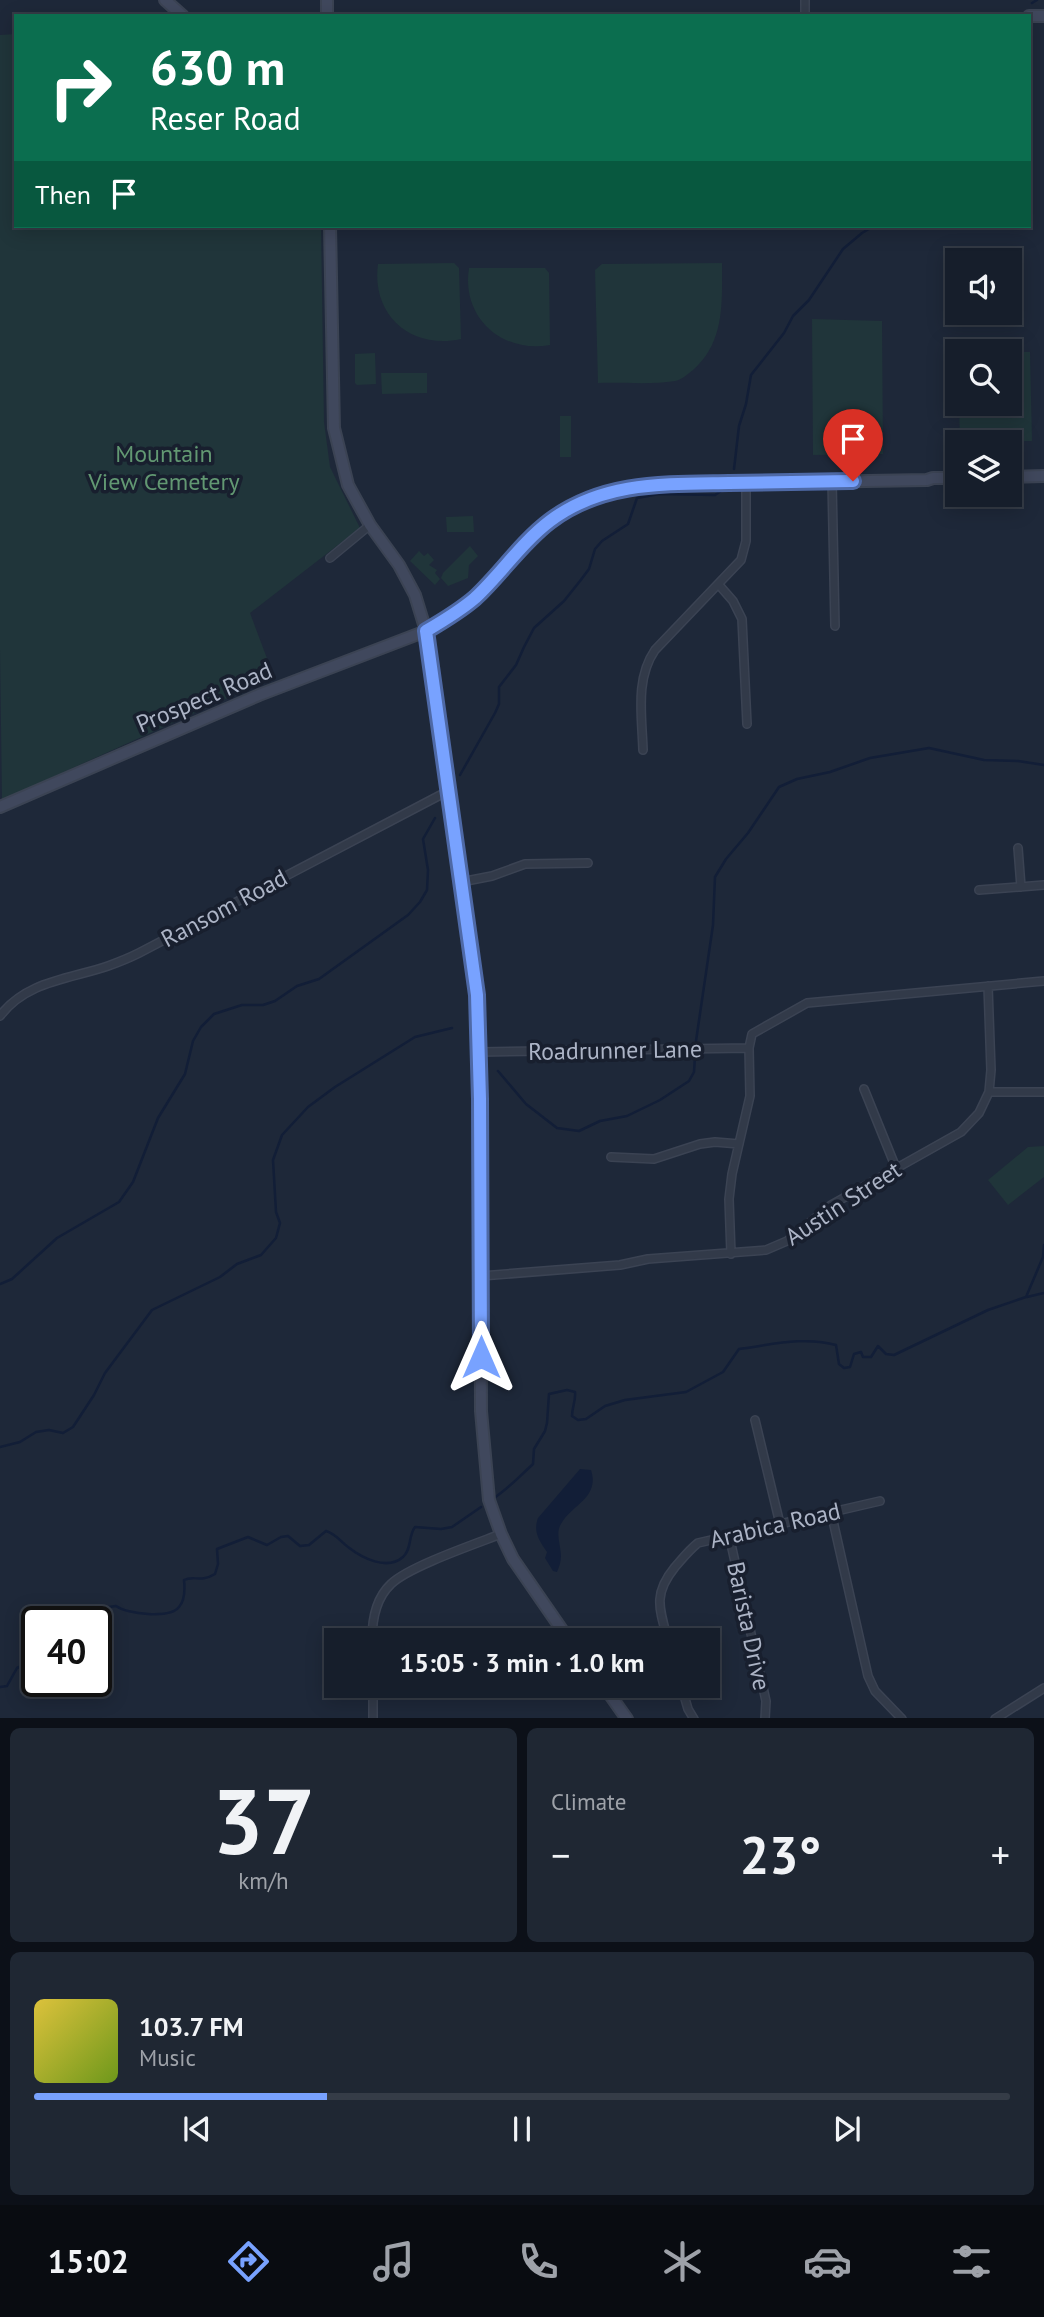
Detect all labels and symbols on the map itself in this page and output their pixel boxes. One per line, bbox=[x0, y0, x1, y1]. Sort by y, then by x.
pin bbox=[823, 409, 883, 481]
park label: Mountain View Cemetery bbox=[87, 438, 240, 497]
street label: Prospect Road bbox=[131, 654, 277, 740]
street label: Ransom Road bbox=[155, 862, 293, 954]
street label: Roadrunner Lane bbox=[528, 1033, 702, 1067]
street label: Austin Street bbox=[779, 1154, 907, 1252]
position arrow bbox=[444, 1320, 518, 1394]
street label: Arabica Road bbox=[706, 1495, 844, 1555]
street label: Barista Drive bbox=[720, 1559, 778, 1693]
speed limit sign: 40 bbox=[21, 1606, 112, 1697]

